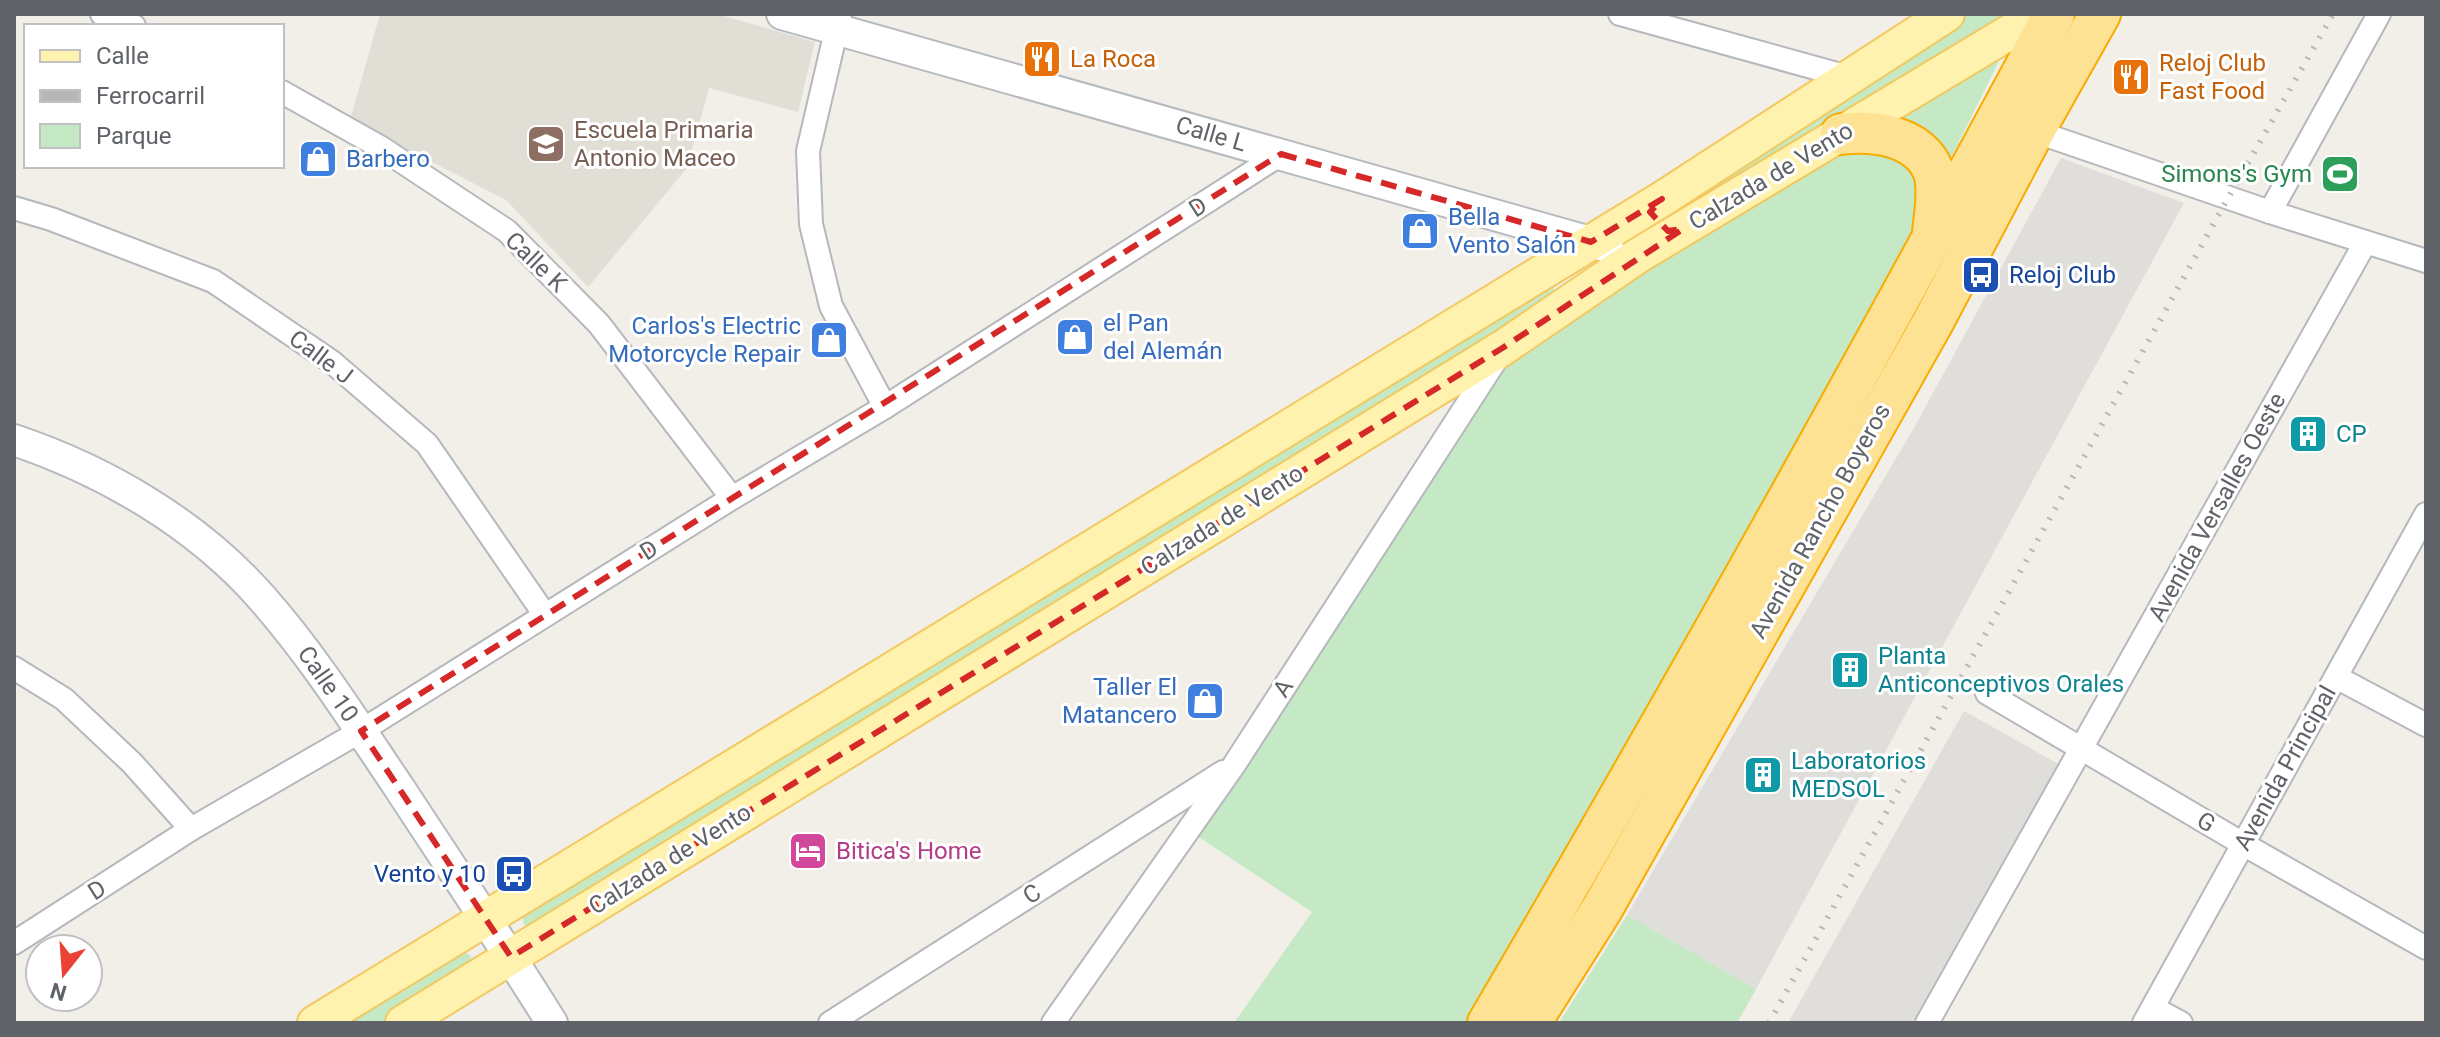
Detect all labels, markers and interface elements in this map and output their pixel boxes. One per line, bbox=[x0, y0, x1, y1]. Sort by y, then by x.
legend bbox=[24, 24, 284, 168]
restaurant icon: La Roca bbox=[1021, 38, 1063, 80]
text: Calle bbox=[96, 42, 149, 70]
place label: La Roca bbox=[1070, 45, 1156, 73]
place label: Reloj Club Fast Food bbox=[2159, 49, 2266, 105]
restaurant icon: Reloj Club Fast Food bbox=[2110, 56, 2152, 98]
text: Ferrocarril bbox=[96, 82, 205, 110]
street label: Calle L bbox=[1173, 111, 1250, 157]
place label: Escuela Primaria Antonio Maceo bbox=[574, 116, 754, 172]
street label: Calzada de Vento bbox=[1684, 116, 1858, 236]
text: Parque bbox=[96, 122, 172, 150]
school or university icon: Escuela Primaria Antonio Maceo bbox=[525, 123, 567, 165]
shop icon: Barbero bbox=[297, 138, 339, 180]
place label: Barbero bbox=[346, 145, 430, 173]
sports icon: Simons's Gym bbox=[2319, 153, 2361, 195]
place label: Simons's Gym bbox=[2161, 160, 2312, 188]
street label: D bbox=[1184, 191, 1212, 223]
place label: Bella Vento Salón bbox=[1448, 203, 1576, 259]
shop icon: Bella Vento Salón bbox=[1399, 210, 1441, 252]
street label: Calle K bbox=[500, 226, 573, 298]
bus stop icon: Reloj Club bbox=[1960, 254, 2002, 296]
place label: Reloj Club bbox=[2009, 261, 2116, 289]
place label: el Pan del Alemán bbox=[1103, 309, 1223, 365]
place label: Carlos's Electric Motorcycle Repair bbox=[608, 312, 801, 368]
shop icon: el Pan del Alemán bbox=[1054, 316, 1096, 358]
shop icon: Carlos's Electric Motorcycle Repair bbox=[808, 319, 850, 361]
street label: Calle J bbox=[284, 324, 358, 390]
street label: Avenida Versalles Oeste bbox=[2142, 388, 2292, 626]
street label: Avenida Rancho Boyeros bbox=[1744, 399, 1896, 643]
building icon: CP bbox=[2287, 413, 2329, 455]
place label: CP bbox=[2336, 420, 2367, 448]
street label: Calzada de Vento bbox=[1136, 459, 1308, 581]
street label: D bbox=[635, 534, 663, 566]
street label: Calle 10 bbox=[292, 641, 364, 727]
place label: Planta Anticonceptivos Orales bbox=[1878, 642, 2124, 698]
building icon: Planta Anticonceptivos Orales bbox=[1829, 649, 1871, 691]
place label: Taller El Matancero bbox=[1062, 673, 1177, 729]
street label: A bbox=[1267, 674, 1299, 702]
shop icon: Taller El Matancero bbox=[1184, 680, 1226, 722]
street label: Avenida Principal bbox=[2228, 681, 2342, 855]
place label: Laboratorios MEDSOL bbox=[1791, 747, 1926, 803]
building icon: Laboratorios MEDSOL bbox=[1742, 754, 1784, 796]
street label: Calzada de Vento bbox=[584, 798, 756, 920]
street label: G bbox=[2192, 806, 2220, 838]
hotel icon: Bitica's Home bbox=[787, 830, 829, 872]
place label: Bitica's Home bbox=[836, 837, 982, 865]
bus stop icon: Vento y 10 bbox=[493, 853, 535, 895]
place label: Vento y 10 bbox=[374, 860, 486, 888]
street label: D bbox=[83, 874, 111, 906]
street label: C bbox=[1018, 878, 1046, 910]
north arrow bbox=[24, 933, 104, 1013]
text: N bbox=[47, 977, 69, 1006]

